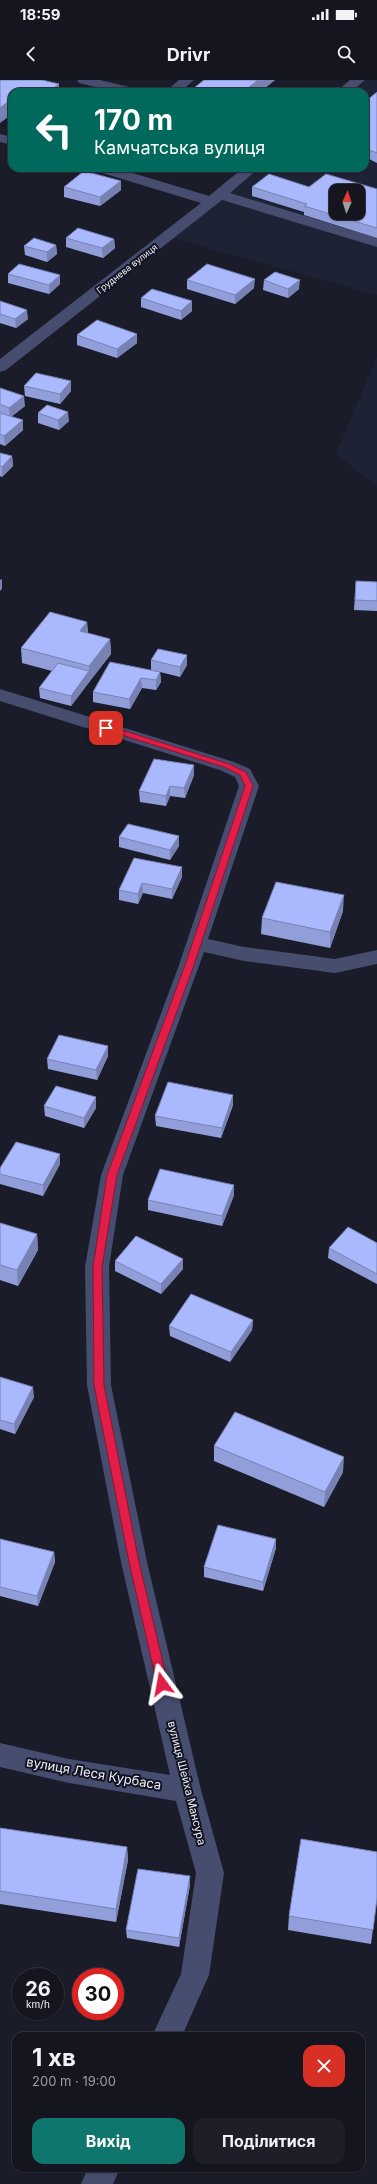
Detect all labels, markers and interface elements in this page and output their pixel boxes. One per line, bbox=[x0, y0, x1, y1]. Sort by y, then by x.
text: 18:59 bbox=[20, 5, 61, 24]
icon: back bbox=[20, 43, 42, 65]
icon: search bbox=[335, 43, 357, 65]
text: Drivr bbox=[167, 44, 210, 65]
text: 170 m bbox=[94, 103, 173, 137]
icon: left bbox=[28, 104, 80, 156]
text: Камчатська вулиця bbox=[94, 137, 265, 158]
north arrow bbox=[329, 184, 365, 220]
map controls bbox=[329, 184, 365, 220]
street label: Груднева вулиця bbox=[94, 241, 159, 296]
pin bbox=[89, 711, 123, 745]
icon: arrive bbox=[95, 717, 117, 739]
position arrow bbox=[141, 1663, 183, 1705]
street label: вулиця Шейха Мансура bbox=[165, 1720, 209, 1846]
street label: вулиця Леся Курбаса bbox=[25, 1753, 163, 1793]
speed limit sign: 30 bbox=[72, 1968, 124, 2020]
text: 26 bbox=[25, 1977, 51, 2001]
text: km/h bbox=[26, 1998, 50, 2010]
text: 1 хв bbox=[32, 2043, 76, 2072]
button: close bbox=[303, 2045, 345, 2087]
text: 200 m · 19:00 bbox=[32, 2073, 116, 2089]
button: Вихід bbox=[32, 2118, 185, 2164]
button: Поділитися bbox=[193, 2118, 345, 2164]

